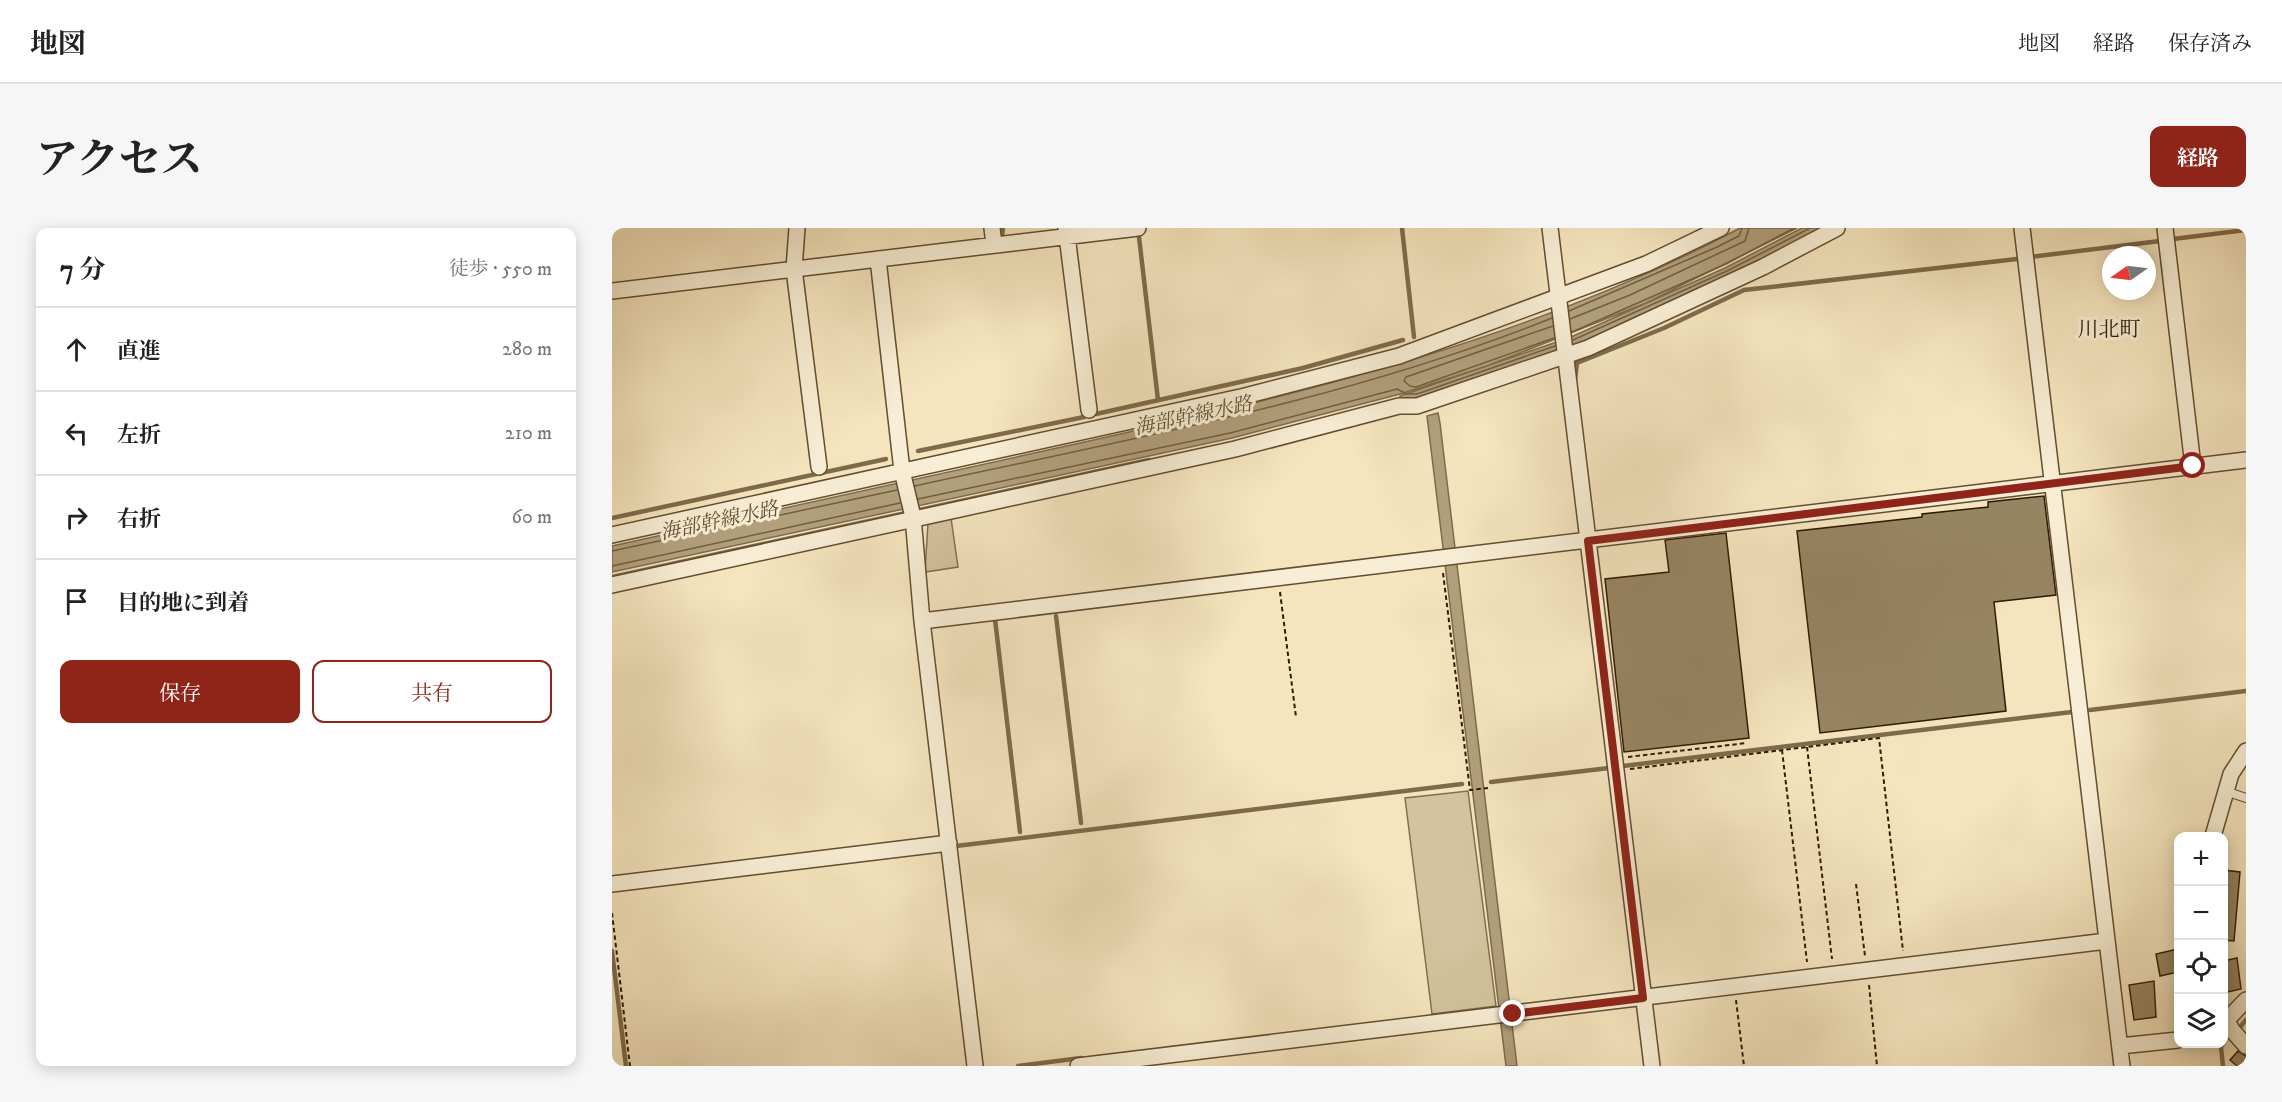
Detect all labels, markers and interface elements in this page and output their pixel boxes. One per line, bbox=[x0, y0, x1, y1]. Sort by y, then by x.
text: 地図 bbox=[30, 27, 86, 62]
text: 地図 bbox=[2018, 31, 2060, 57]
text: 経路 bbox=[2093, 31, 2135, 57]
text: 保存済み bbox=[2168, 31, 2252, 57]
button: 経路 bbox=[2150, 126, 2246, 187]
text: アクセス bbox=[36, 135, 203, 187]
north arrow bbox=[2102, 246, 2156, 300]
text: 7 分 bbox=[60, 254, 105, 287]
text: 徒歩 · 550 m bbox=[449, 257, 552, 282]
district label: 川北町 bbox=[2078, 317, 2141, 343]
icon: ahead bbox=[60, 333, 93, 366]
text: 280 m bbox=[502, 337, 552, 362]
text: 直進 bbox=[117, 338, 161, 365]
water label: 海部幹線水路 bbox=[1132, 391, 1257, 441]
icon: left bbox=[60, 417, 93, 450]
text: 210 m bbox=[505, 421, 552, 446]
text: 左折 bbox=[117, 422, 161, 449]
route start bbox=[2179, 452, 2205, 478]
water label: 海部幹線水路 bbox=[658, 496, 783, 546]
icon: right bbox=[60, 501, 93, 534]
text: 60 m bbox=[512, 505, 552, 530]
text: 右折 bbox=[117, 506, 161, 533]
icon: arrive bbox=[60, 585, 93, 618]
text: 目的地に到着 bbox=[117, 590, 249, 617]
button: 保存 bbox=[60, 660, 300, 723]
button: 共有 bbox=[312, 660, 552, 723]
map controls bbox=[2174, 832, 2228, 1048]
button: + bbox=[2174, 832, 2228, 886]
button: − bbox=[2174, 886, 2228, 940]
button: locate bbox=[2174, 940, 2228, 994]
button: layers bbox=[2174, 994, 2228, 1048]
route end bbox=[1499, 1000, 1525, 1026]

